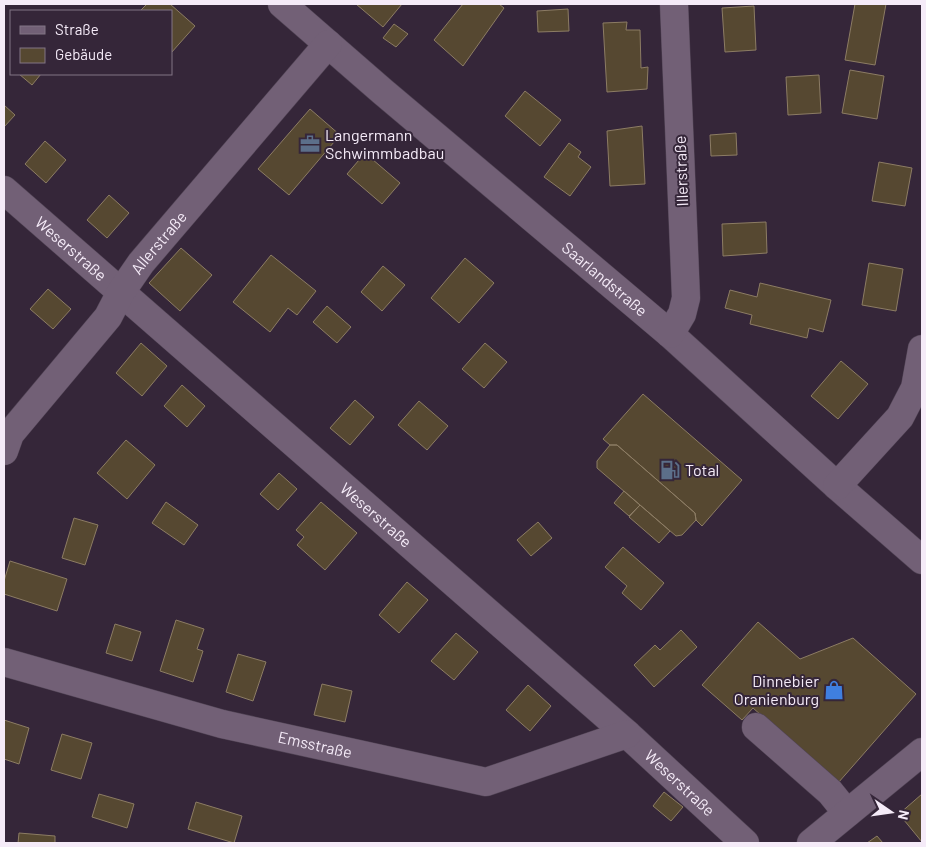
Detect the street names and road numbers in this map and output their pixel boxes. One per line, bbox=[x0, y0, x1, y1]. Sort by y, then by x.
street label: Illerstraße bbox=[670, 135, 691, 207]
street label: Allerstraße bbox=[126, 207, 190, 277]
street label: Weserstraße bbox=[32, 212, 111, 284]
street label: Saarlandstraße bbox=[559, 237, 652, 320]
street label: Weserstraße bbox=[337, 478, 416, 551]
street label: Emsstraße bbox=[276, 727, 354, 761]
street label: Weserstraße bbox=[641, 745, 719, 819]

